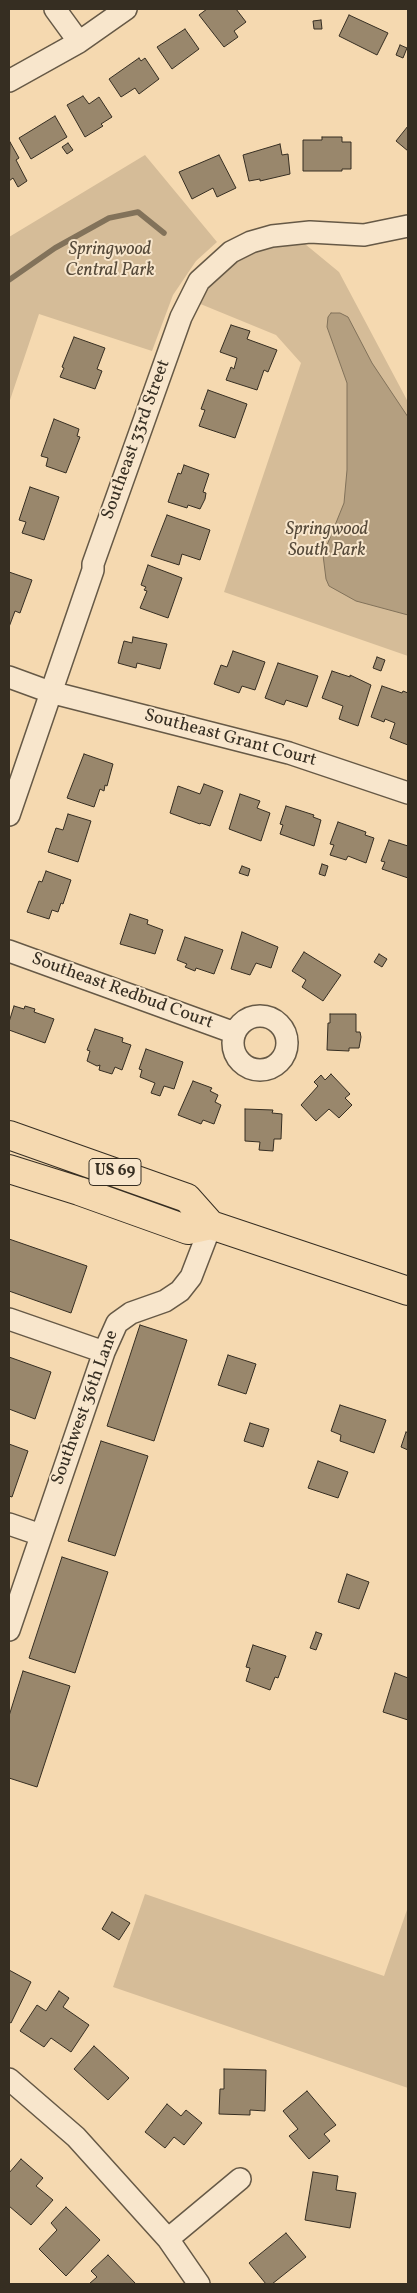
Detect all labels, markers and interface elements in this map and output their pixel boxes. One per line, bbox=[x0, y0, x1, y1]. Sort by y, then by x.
park label: Springwood Central Park bbox=[65, 240, 155, 282]
street label: Southeast 33rd Street bbox=[98, 357, 176, 523]
park label: Springwood South Park bbox=[286, 520, 368, 562]
street label: Southeast Grant Court bbox=[141, 706, 319, 772]
street label: Southeast Redbud Court bbox=[28, 949, 216, 1035]
road number: US 69 bbox=[89, 1158, 141, 1186]
street label: Southwest 36th Lane bbox=[48, 1328, 124, 1488]

